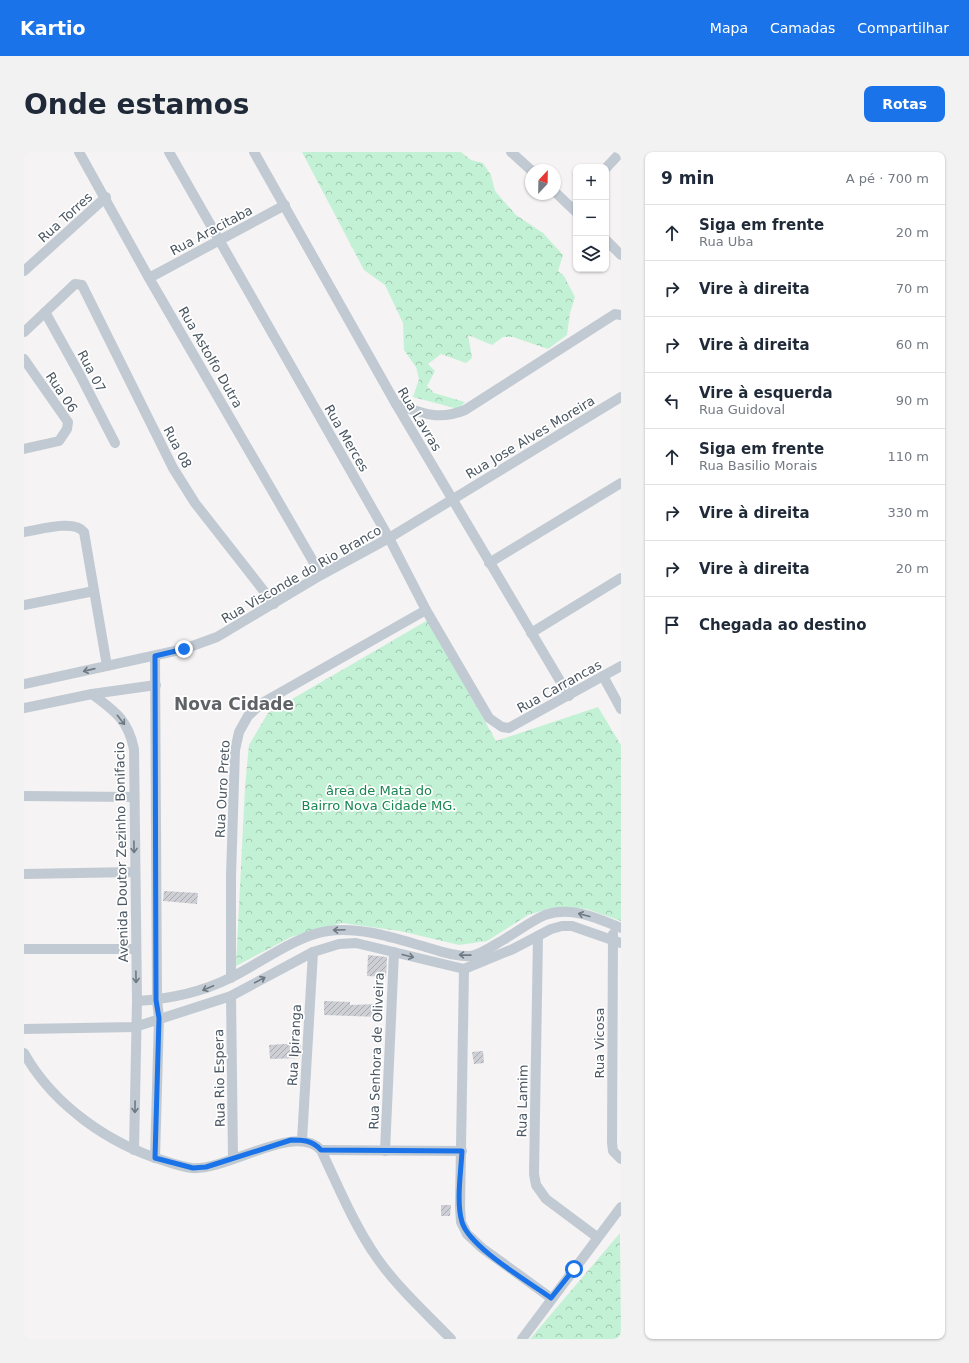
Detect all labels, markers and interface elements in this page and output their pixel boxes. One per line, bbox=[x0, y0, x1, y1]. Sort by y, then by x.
text: Kartio bbox=[20, 17, 86, 39]
text: Mapa bbox=[710, 20, 748, 36]
text: Camadas bbox=[770, 20, 835, 36]
text: Compartilhar bbox=[857, 20, 949, 36]
button: Rotas bbox=[864, 86, 945, 122]
text: Onde estamos bbox=[24, 88, 250, 121]
north arrow bbox=[525, 164, 561, 200]
map controls bbox=[573, 164, 609, 272]
button: + bbox=[573, 164, 609, 200]
text: 9 min bbox=[661, 168, 714, 188]
text: A pé · 700 m bbox=[846, 171, 929, 186]
street label: Rua Torres bbox=[35, 189, 96, 246]
button: − bbox=[573, 200, 609, 236]
street label: Rua Aracitaba bbox=[168, 202, 255, 258]
text: Siga em frente bbox=[699, 216, 824, 234]
icon: ahead bbox=[661, 222, 683, 244]
text: 20 m bbox=[896, 225, 929, 240]
text: Rua Uba bbox=[699, 234, 754, 249]
button: layers bbox=[573, 236, 609, 272]
icon: right bbox=[661, 278, 683, 300]
text: Vire à direita bbox=[699, 280, 810, 298]
text: 70 m bbox=[896, 281, 929, 296]
street label: Rua Astolfo Dutra bbox=[175, 304, 246, 411]
icon: right bbox=[661, 334, 683, 356]
text: Vire à direita bbox=[699, 336, 810, 354]
text: 60 m bbox=[896, 337, 929, 352]
street label: Rua 07 bbox=[74, 348, 109, 395]
street label: Rua 06 bbox=[43, 369, 80, 415]
text: Vire à esquerda bbox=[699, 384, 833, 402]
street label: Rua Lavras bbox=[395, 385, 445, 454]
icon: left bbox=[661, 390, 683, 412]
street label: Rua Jose Alves Moreira bbox=[463, 393, 597, 482]
text: 90 m bbox=[896, 393, 929, 408]
street label: Rua Merces bbox=[321, 402, 372, 475]
text: Rua Guidoval bbox=[699, 402, 785, 417]
street label: Rua 08 bbox=[160, 424, 195, 471]
text: Siga em frente bbox=[699, 440, 824, 458]
icon: ahead bbox=[661, 446, 683, 468]
text: 110 m bbox=[887, 449, 929, 464]
text: Rua Basilio Morais bbox=[699, 458, 817, 473]
icon: right bbox=[661, 502, 683, 524]
text: Vire à direita bbox=[699, 504, 810, 522]
text: 330 m bbox=[887, 505, 929, 520]
street label: Rua Visconde do Rio Branco bbox=[219, 522, 384, 626]
icon: right bbox=[661, 558, 683, 580]
text: Vire à direita bbox=[699, 560, 810, 578]
text: 20 m bbox=[896, 561, 929, 576]
icon: arrive bbox=[661, 614, 683, 636]
text: Chegada ao destino bbox=[699, 616, 867, 634]
route end bbox=[175, 640, 193, 658]
street label: Rua Carrancas bbox=[514, 657, 604, 716]
one-way arrow bbox=[83, 666, 96, 674]
district label: Nova Cidade bbox=[174, 694, 294, 714]
one-way arrow bbox=[117, 715, 126, 726]
street label: Rua Ouro Preto bbox=[212, 740, 233, 838]
street label: Avenida Doutor Zezinho Bonifacio bbox=[112, 742, 131, 962]
park label: ârea de Mata do Bairro Nova Cidade MG. bbox=[302, 783, 456, 813]
one-way arrow bbox=[130, 840, 138, 853]
one-way arrow bbox=[578, 910, 591, 918]
one-way arrow bbox=[333, 926, 346, 934]
one-way arrow bbox=[459, 951, 472, 959]
one-way arrow bbox=[402, 952, 415, 960]
one-way arrow bbox=[133, 970, 140, 983]
street label: Rua Senhora de Oliveira bbox=[366, 972, 387, 1130]
one-way arrow bbox=[254, 976, 266, 983]
one-way arrow bbox=[203, 985, 215, 992]
street label: Rua Ipiranga bbox=[285, 1004, 304, 1086]
street label: Rua Vicosa bbox=[592, 1008, 607, 1078]
street label: Rua Rio Espera bbox=[211, 1029, 228, 1127]
street label: Rua Lamim bbox=[514, 1064, 531, 1138]
one-way arrow bbox=[131, 1100, 138, 1113]
route start bbox=[565, 1260, 583, 1278]

